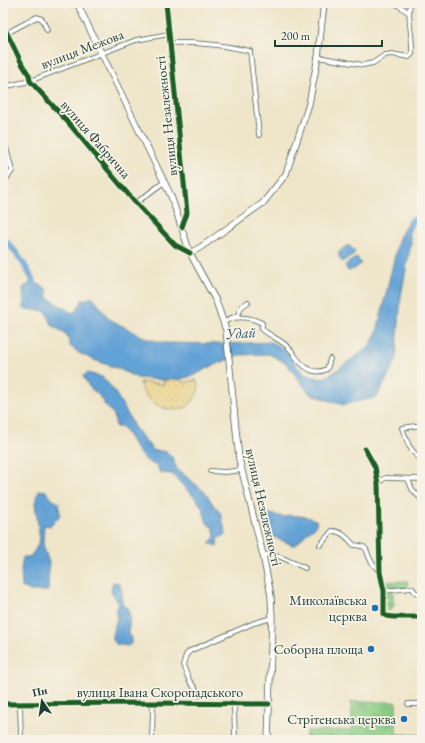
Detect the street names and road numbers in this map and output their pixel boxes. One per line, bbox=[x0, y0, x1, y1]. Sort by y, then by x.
street label: вулиця Межова bbox=[38, 25, 126, 73]
street label: вулиця Незалежності bbox=[151, 55, 181, 177]
street label: вулиця Фабрична bbox=[57, 96, 135, 182]
street label: вулиця Незалежності bbox=[242, 446, 286, 568]
street label: вулиця Івана Скоропадського bbox=[77, 683, 243, 701]

